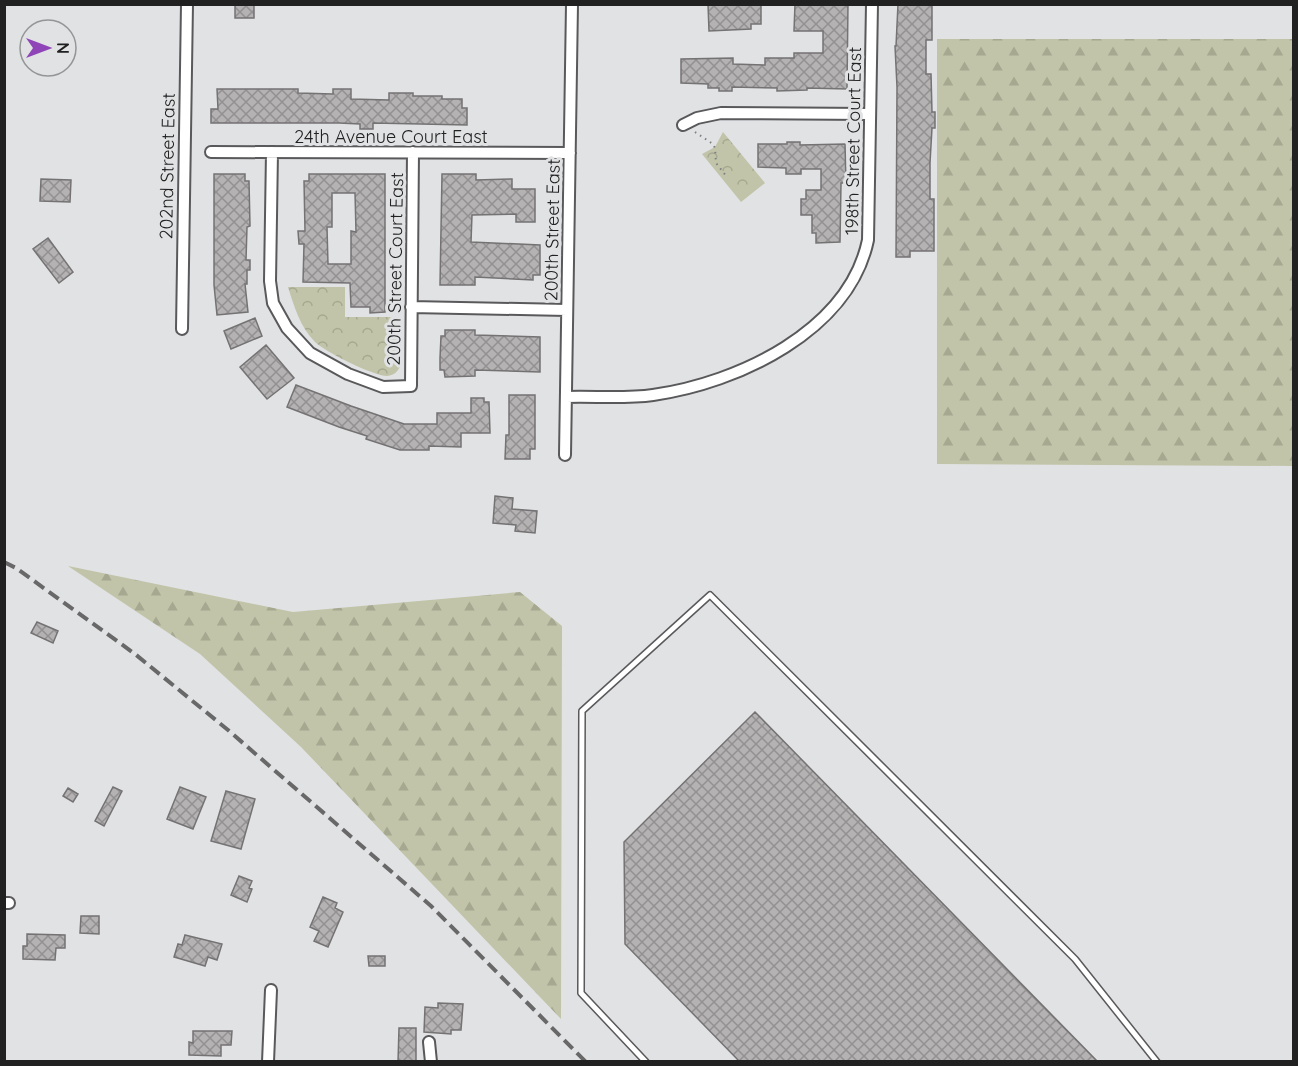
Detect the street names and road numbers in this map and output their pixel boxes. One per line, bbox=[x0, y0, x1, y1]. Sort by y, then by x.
street label: 198th Street Court East bbox=[840, 47, 866, 235]
street label: 202nd Street East bbox=[154, 92, 180, 240]
street label: 24th Avenue Court East bbox=[294, 125, 488, 148]
street label: 200th Street East bbox=[539, 159, 565, 301]
street label: 200th Street Court East bbox=[382, 172, 408, 366]

